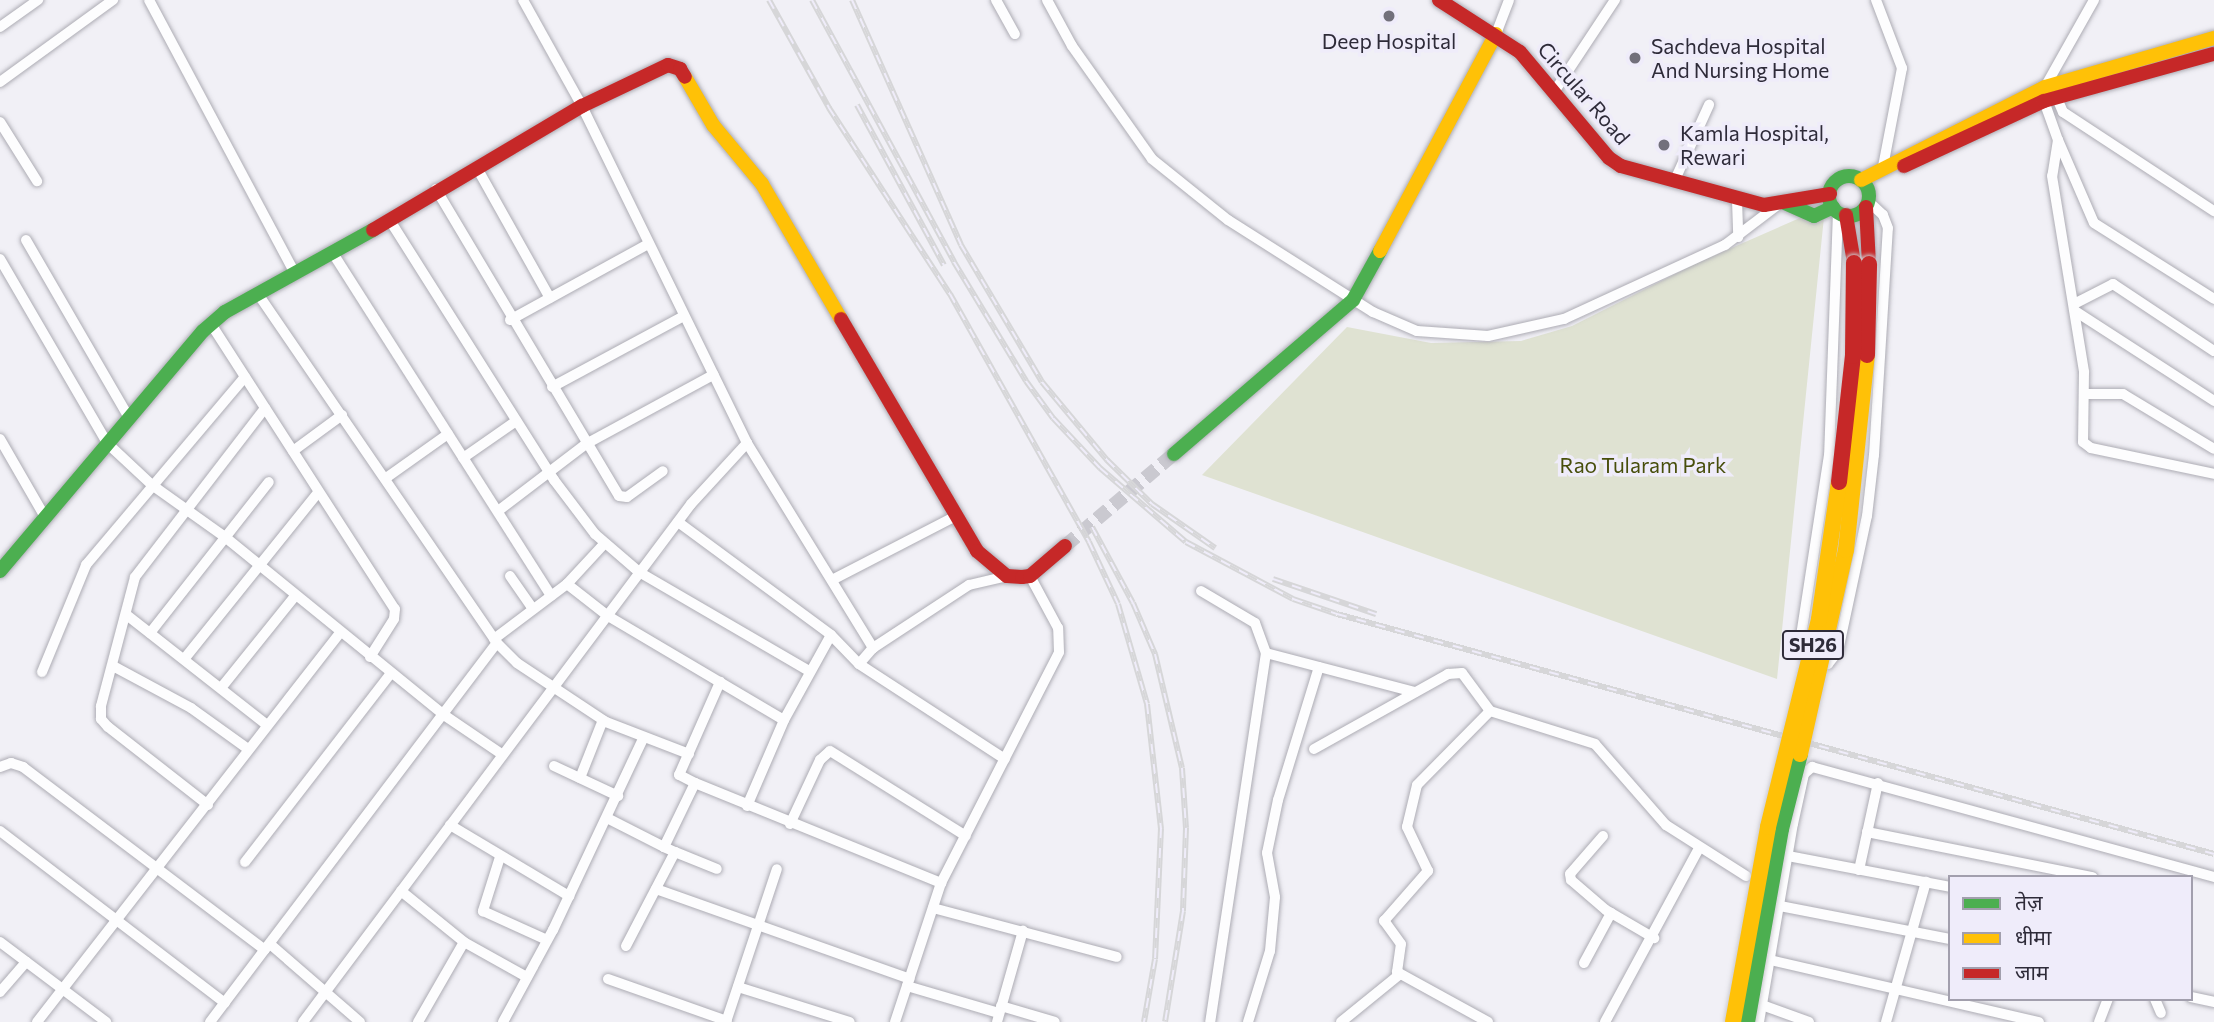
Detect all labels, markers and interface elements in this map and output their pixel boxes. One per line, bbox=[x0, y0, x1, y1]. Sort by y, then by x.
marker: Deep Hospital bbox=[1379, 6, 1399, 26]
place label: Deep Hospital bbox=[1322, 28, 1456, 54]
place label: Sachdeva Hospital And Nursing Home bbox=[1651, 33, 1829, 83]
street label: Circular Road bbox=[1533, 37, 1635, 149]
marker: Sachdeva Hospital And Nursing Home bbox=[1625, 48, 1645, 68]
place label: Kamla Hospital, Rewari bbox=[1680, 120, 1829, 170]
marker: Kamla Hospital, Rewari bbox=[1654, 135, 1674, 155]
park label: Rao Tularam Park bbox=[1560, 452, 1726, 478]
road number: SH26 bbox=[1782, 630, 1844, 660]
legend bbox=[1948, 875, 2193, 1001]
text: तेज़ bbox=[2015, 889, 2043, 914]
text: धीमा bbox=[2015, 924, 2051, 949]
text: जाम bbox=[2015, 959, 2049, 984]

